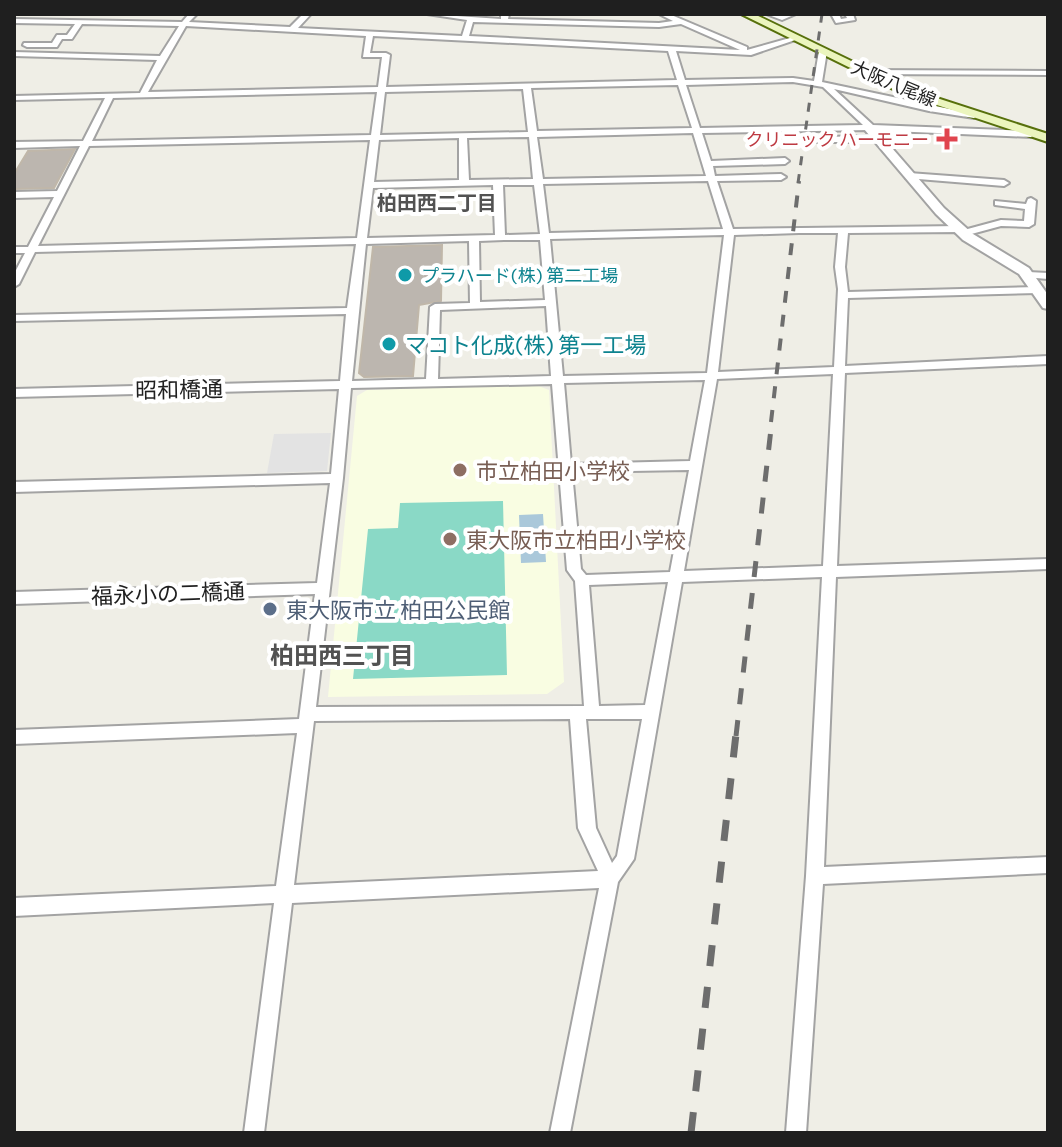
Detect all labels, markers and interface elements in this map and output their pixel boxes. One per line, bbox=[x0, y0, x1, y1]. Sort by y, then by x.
street label: 大阪八尾線 bbox=[848, 55, 940, 111]
place label: クリニック ハーモニー bbox=[746, 128, 929, 150]
marker: クリニック ハーモニー bbox=[936, 128, 958, 150]
district label: 柏田西二丁目 bbox=[377, 190, 497, 214]
place label: プラハード(株) 第二工場 bbox=[421, 264, 618, 286]
marker: プラハード(株) 第二工場 bbox=[396, 266, 414, 284]
place label: マコト化成(株) 第一工場 bbox=[405, 331, 646, 358]
marker: マコト化成(株) 第一工場 bbox=[380, 335, 398, 353]
street label: 昭和橋通 bbox=[135, 375, 223, 403]
place label: 市立柏田小学校 bbox=[476, 457, 630, 484]
marker: 市立柏田小学校 bbox=[451, 461, 469, 479]
place label: 東大阪市立柏田小学校 bbox=[466, 526, 686, 553]
marker: 東大阪市立柏田小学校 bbox=[441, 530, 459, 548]
street label: 福永小の二橋通 bbox=[91, 577, 245, 609]
place label: 東大阪市立 柏田公民館 bbox=[286, 596, 510, 623]
marker: 東大阪市立 柏田公民館 bbox=[261, 600, 279, 618]
district label: 柏田西三丁目 bbox=[270, 640, 414, 669]

